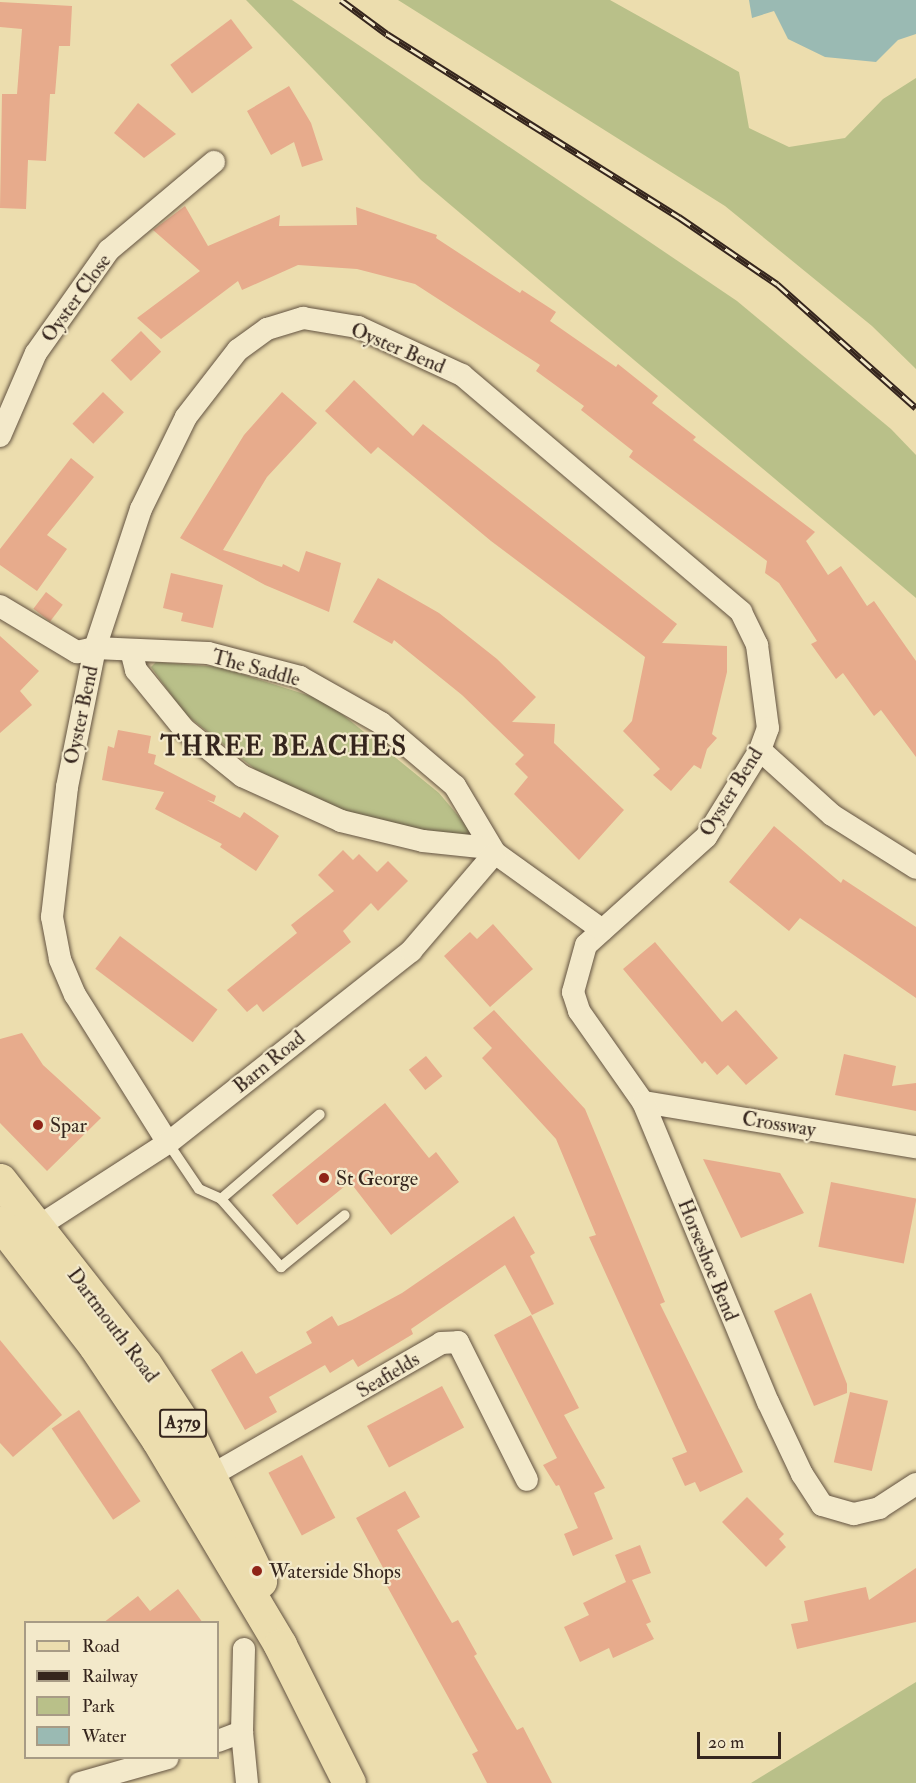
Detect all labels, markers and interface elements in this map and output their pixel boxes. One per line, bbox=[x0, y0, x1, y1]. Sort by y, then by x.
street label: Oyster Close bbox=[36, 249, 116, 347]
street label: Oyster Bend bbox=[347, 317, 449, 379]
street label: The Saddle bbox=[209, 645, 303, 691]
street label: Oyster Bend bbox=[59, 664, 103, 766]
district label: THREE BEACHES bbox=[161, 732, 407, 764]
street label: Oyster Bend bbox=[694, 743, 768, 841]
street label: Barn Road bbox=[228, 1026, 310, 1098]
street label: Crossway bbox=[740, 1106, 818, 1142]
place label: Spar bbox=[50, 1113, 87, 1137]
marker: Spar bbox=[31, 1118, 45, 1132]
place label: St George bbox=[336, 1166, 418, 1190]
marker: St George bbox=[317, 1171, 331, 1185]
street label: Horseshoe Bend bbox=[673, 1195, 743, 1325]
street label: Dartmouth Road bbox=[62, 1263, 164, 1387]
street label: Seafields bbox=[352, 1347, 424, 1403]
road number: A379 bbox=[159, 1408, 207, 1438]
place label: Waterside Shops bbox=[269, 1559, 401, 1583]
marker: Waterside Shops bbox=[250, 1564, 264, 1578]
legend bbox=[24, 1621, 219, 1759]
text: Road bbox=[82, 1635, 120, 1658]
text: Railway bbox=[82, 1665, 138, 1688]
text: Park bbox=[82, 1695, 115, 1718]
scale bar bbox=[700, 1720, 784, 1758]
text: Water bbox=[82, 1725, 126, 1748]
text: 20 m bbox=[708, 1731, 744, 1754]

